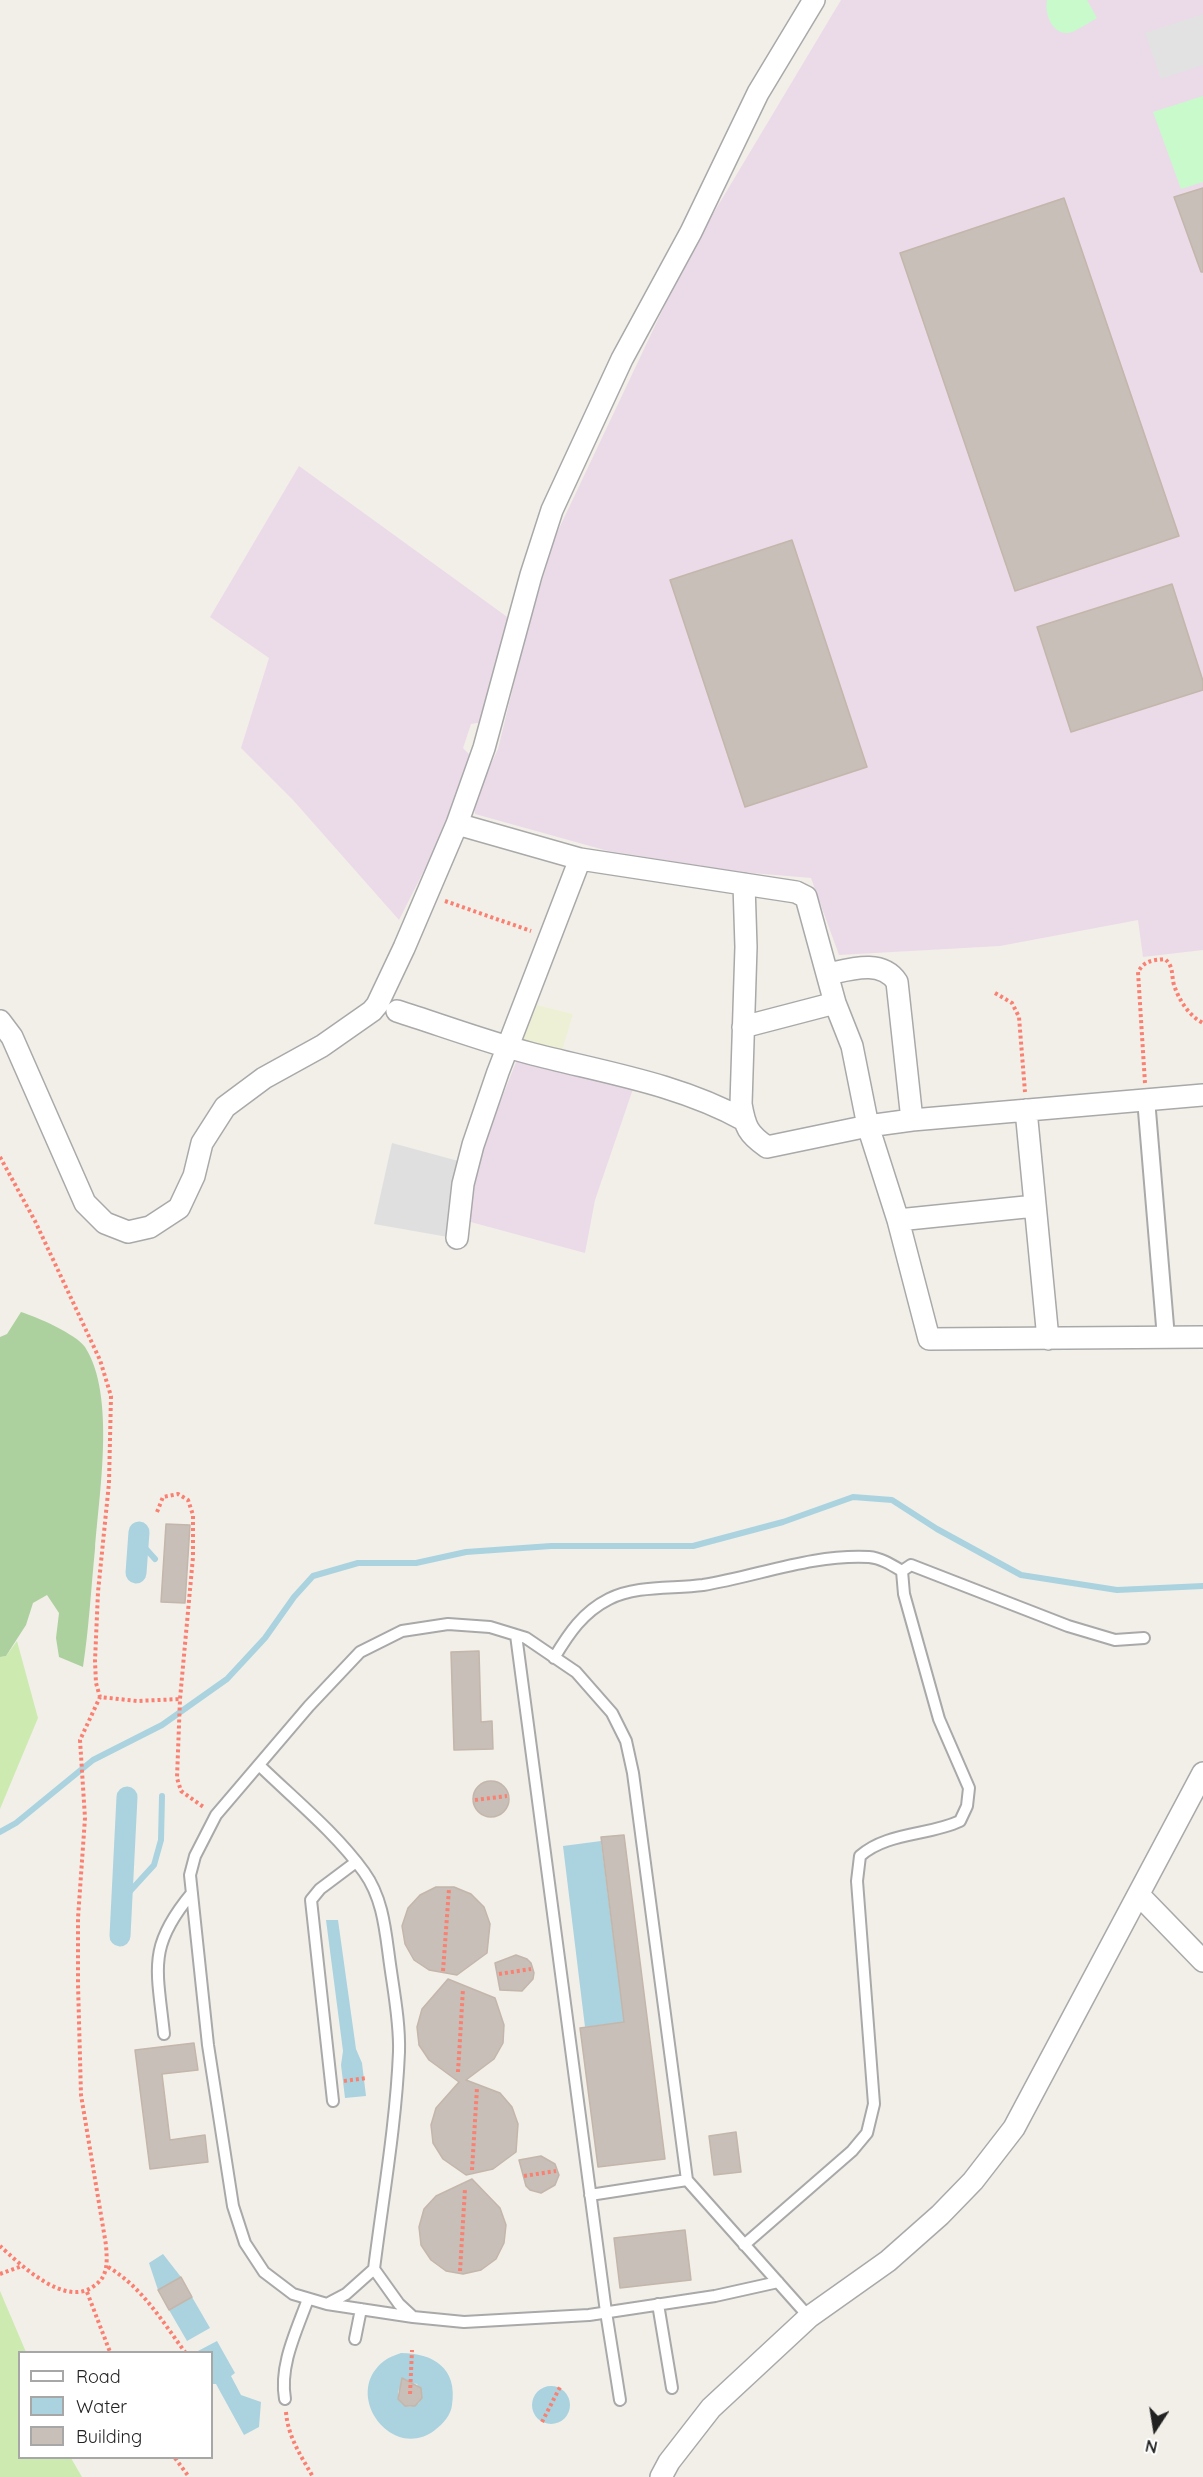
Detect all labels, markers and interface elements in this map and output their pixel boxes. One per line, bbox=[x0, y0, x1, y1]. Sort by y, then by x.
legend bbox=[18, 2351, 213, 2459]
text: Road bbox=[76, 2365, 121, 2388]
text: Water bbox=[76, 2395, 127, 2418]
north arrow bbox=[1125, 2399, 1185, 2459]
text: Building bbox=[76, 2425, 142, 2448]
text: N bbox=[1143, 2436, 1159, 2458]

